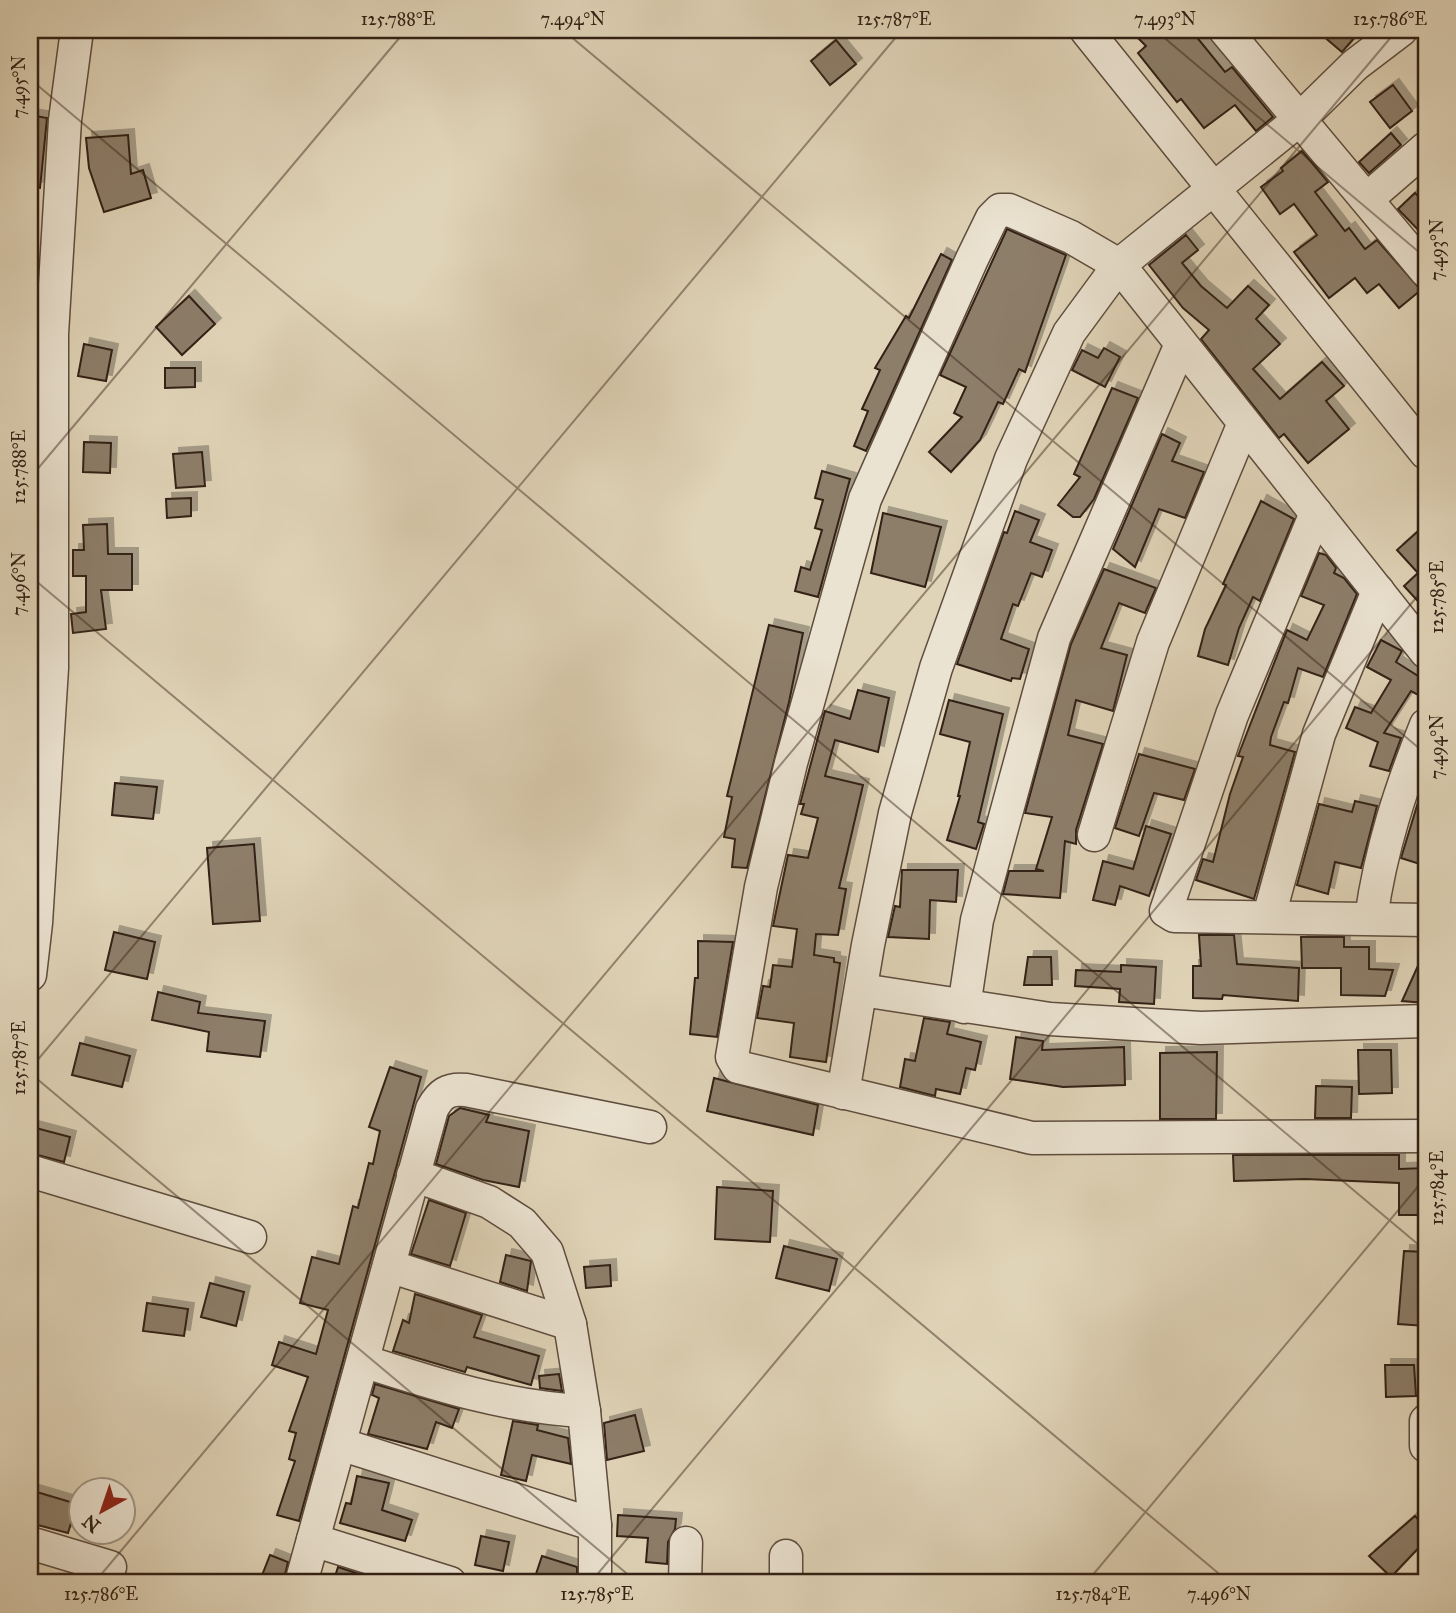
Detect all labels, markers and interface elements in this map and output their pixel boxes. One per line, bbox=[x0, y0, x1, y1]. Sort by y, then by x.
text: 125.788°E bbox=[361, 8, 435, 30]
text: 7.494°N bbox=[541, 8, 605, 30]
text: 125.787°E bbox=[857, 8, 931, 30]
text: 7.493°N bbox=[1134, 8, 1196, 30]
text: 125.786°E bbox=[1353, 8, 1427, 30]
text: 7.495°N bbox=[8, 55, 30, 119]
text: 7.493°N bbox=[1426, 219, 1448, 281]
text: 125.788°E bbox=[8, 430, 30, 504]
text: 7.496°N bbox=[8, 552, 30, 616]
text: 125.785°E bbox=[1426, 560, 1448, 634]
text: 7.494°N bbox=[1426, 715, 1448, 779]
text: 125.787°E bbox=[8, 1021, 30, 1095]
text: 125.784°E bbox=[1426, 1150, 1448, 1226]
north arrow bbox=[66, 1476, 136, 1546]
text: N bbox=[78, 1510, 105, 1538]
text: 125.786°E bbox=[64, 1583, 138, 1605]
text: 125.785°E bbox=[560, 1583, 634, 1605]
text: 125.784°E bbox=[1055, 1583, 1131, 1605]
text: 7.496°N bbox=[1187, 1583, 1251, 1605]

